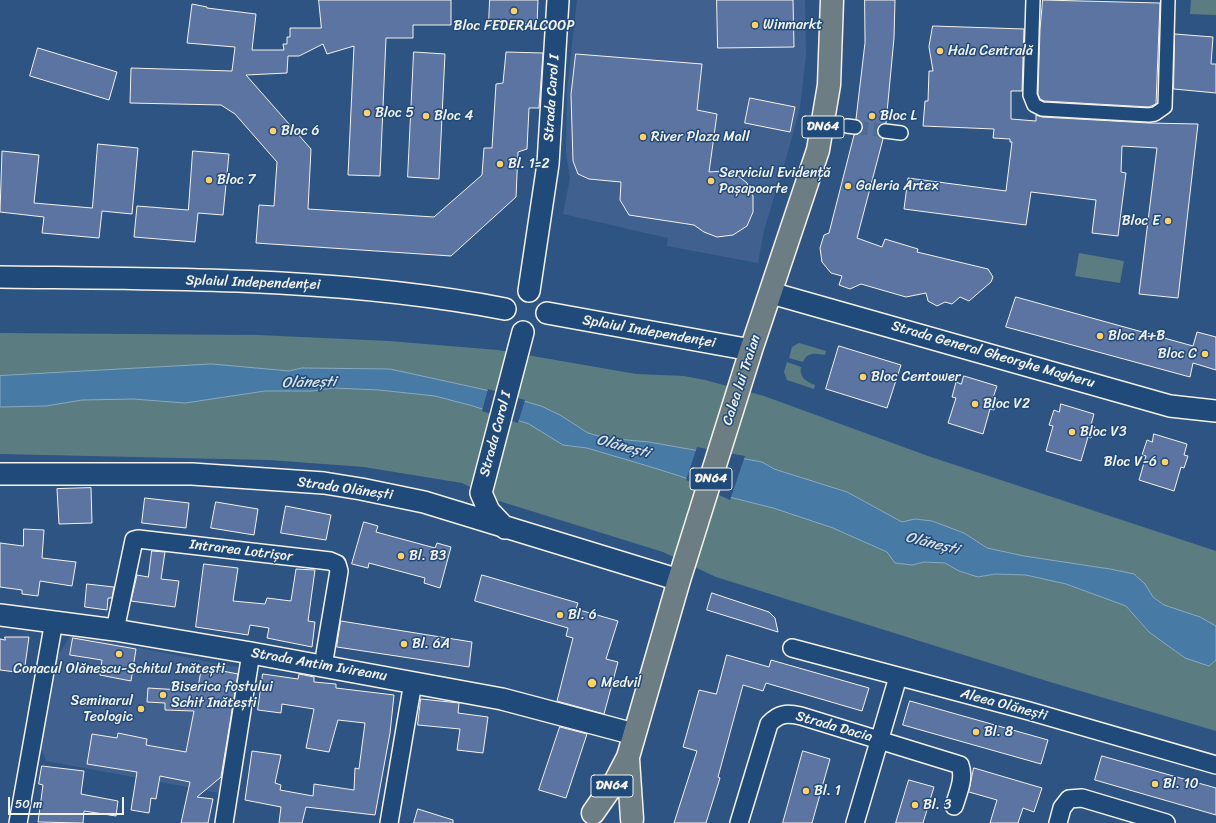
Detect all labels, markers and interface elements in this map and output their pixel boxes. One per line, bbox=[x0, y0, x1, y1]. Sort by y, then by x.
marker: Bloc FEDERALCOOP bbox=[509, 6, 519, 16]
place label: Winmarkt bbox=[763, 17, 822, 33]
place label: Bloc FEDERALCOOP bbox=[454, 18, 574, 34]
marker: Winmarkt bbox=[750, 20, 760, 30]
place label: Hala Centrală bbox=[948, 43, 1033, 59]
marker: Hala Centrală bbox=[935, 46, 945, 56]
street label: Strada Carol I bbox=[541, 54, 563, 142]
place label: Bloc 5 bbox=[375, 105, 414, 121]
marker: Bloc 5 bbox=[362, 108, 372, 118]
place label: Bloc 4 bbox=[434, 108, 473, 124]
place label: Bloc L bbox=[880, 108, 917, 124]
marker: Bloc 4 bbox=[421, 111, 431, 121]
marker: Bloc L bbox=[867, 111, 877, 121]
road number: DN64 bbox=[802, 116, 844, 138]
place label: Bloc 6 bbox=[281, 123, 320, 139]
marker: Bloc 6 bbox=[268, 126, 278, 136]
place label: River Plaza Mall bbox=[651, 129, 750, 145]
marker: River Plaza Mall bbox=[638, 132, 648, 142]
place label: Bl. 1=2 bbox=[508, 156, 550, 172]
marker: Bl. 1=2 bbox=[495, 159, 505, 169]
place label: Serviciul Evidență Pașapoarte bbox=[719, 165, 831, 198]
place label: Bloc 7 bbox=[217, 172, 256, 188]
marker: Bloc 7 bbox=[204, 175, 214, 185]
marker: Serviciul Evidență Pașapoarte bbox=[706, 176, 716, 186]
place label: Galeria Artex bbox=[856, 178, 939, 194]
marker: Galeria Artex bbox=[843, 181, 853, 191]
place label: Bloc E bbox=[1122, 213, 1160, 229]
marker: Bloc E bbox=[1163, 216, 1173, 226]
street label: Splaiul Independenței bbox=[185, 272, 321, 294]
street label: Splaiul Independenței bbox=[581, 312, 717, 352]
street label: Strada General Gheorghe Magheru bbox=[889, 318, 1097, 392]
place label: Bloc A+B bbox=[1108, 328, 1165, 344]
marker: Bloc A+B bbox=[1095, 331, 1105, 341]
street label: Calea lui Traian bbox=[719, 333, 765, 427]
place label: Bloc C bbox=[1158, 346, 1197, 362]
marker: Bloc C bbox=[1200, 349, 1210, 359]
place label: Bloc Centower bbox=[871, 369, 960, 385]
marker: Bloc Centower bbox=[858, 372, 868, 382]
water label: Olănești bbox=[282, 374, 336, 392]
street label: Strada Carol I bbox=[477, 390, 515, 478]
place label: Bloc V2 bbox=[983, 396, 1030, 412]
marker: Bloc V2 bbox=[970, 399, 980, 409]
place label: Bloc V3 bbox=[1080, 424, 1127, 440]
marker: Bloc V3 bbox=[1067, 427, 1077, 437]
water label: Olănești bbox=[594, 431, 652, 463]
place label: Bloc V-6 bbox=[1104, 454, 1157, 470]
marker: Bloc V-6 bbox=[1160, 457, 1170, 467]
road number: DN64 bbox=[690, 468, 732, 490]
street label: Strada Olănești bbox=[296, 474, 394, 504]
water label: Olănești bbox=[903, 529, 961, 559]
street label: Intrarea Lotrișor bbox=[188, 536, 294, 566]
place label: Bl. B3 bbox=[409, 548, 446, 564]
marker: Bl. B3 bbox=[396, 551, 406, 561]
place label: Bl. 6 bbox=[568, 607, 597, 623]
marker: Bl. 6 bbox=[555, 610, 565, 620]
place label: Bl. 6A bbox=[412, 636, 450, 652]
marker: Bl. 6A bbox=[399, 639, 409, 649]
street label: Strada Antim Ivireanu bbox=[250, 645, 388, 685]
marker: Conacul Olănescu-Schitul Inătești bbox=[114, 649, 124, 659]
place label: Conacul Olănescu-Schitul Inătești bbox=[13, 661, 225, 677]
place label: Medvil bbox=[601, 675, 641, 691]
marker: Medvil bbox=[586, 677, 598, 689]
place label: Biserica fostului Schit Inătești bbox=[171, 679, 273, 712]
street label: Aleea Olănești bbox=[959, 685, 1049, 725]
marker: Biserica fostului Schit Inătești bbox=[158, 690, 168, 700]
place label: Seminarul Teologic bbox=[71, 693, 133, 726]
marker: Seminarul Teologic bbox=[136, 704, 146, 714]
street label: Strada Dacia bbox=[794, 708, 874, 746]
place label: Bl. 8 bbox=[984, 724, 1013, 740]
marker: Bl. 8 bbox=[971, 727, 981, 737]
road number: DN64 bbox=[591, 775, 633, 797]
place label: Bl. 10 bbox=[1163, 776, 1199, 792]
marker: Bl. 10 bbox=[1150, 779, 1160, 789]
place label: Bl. 1 bbox=[814, 783, 841, 799]
marker: Bl. 1 bbox=[801, 786, 811, 796]
scale bar bbox=[10, 789, 126, 815]
text: 50 m bbox=[15, 793, 42, 815]
place label: Bl. 3 bbox=[923, 797, 951, 813]
marker: Bl. 3 bbox=[910, 800, 920, 810]

